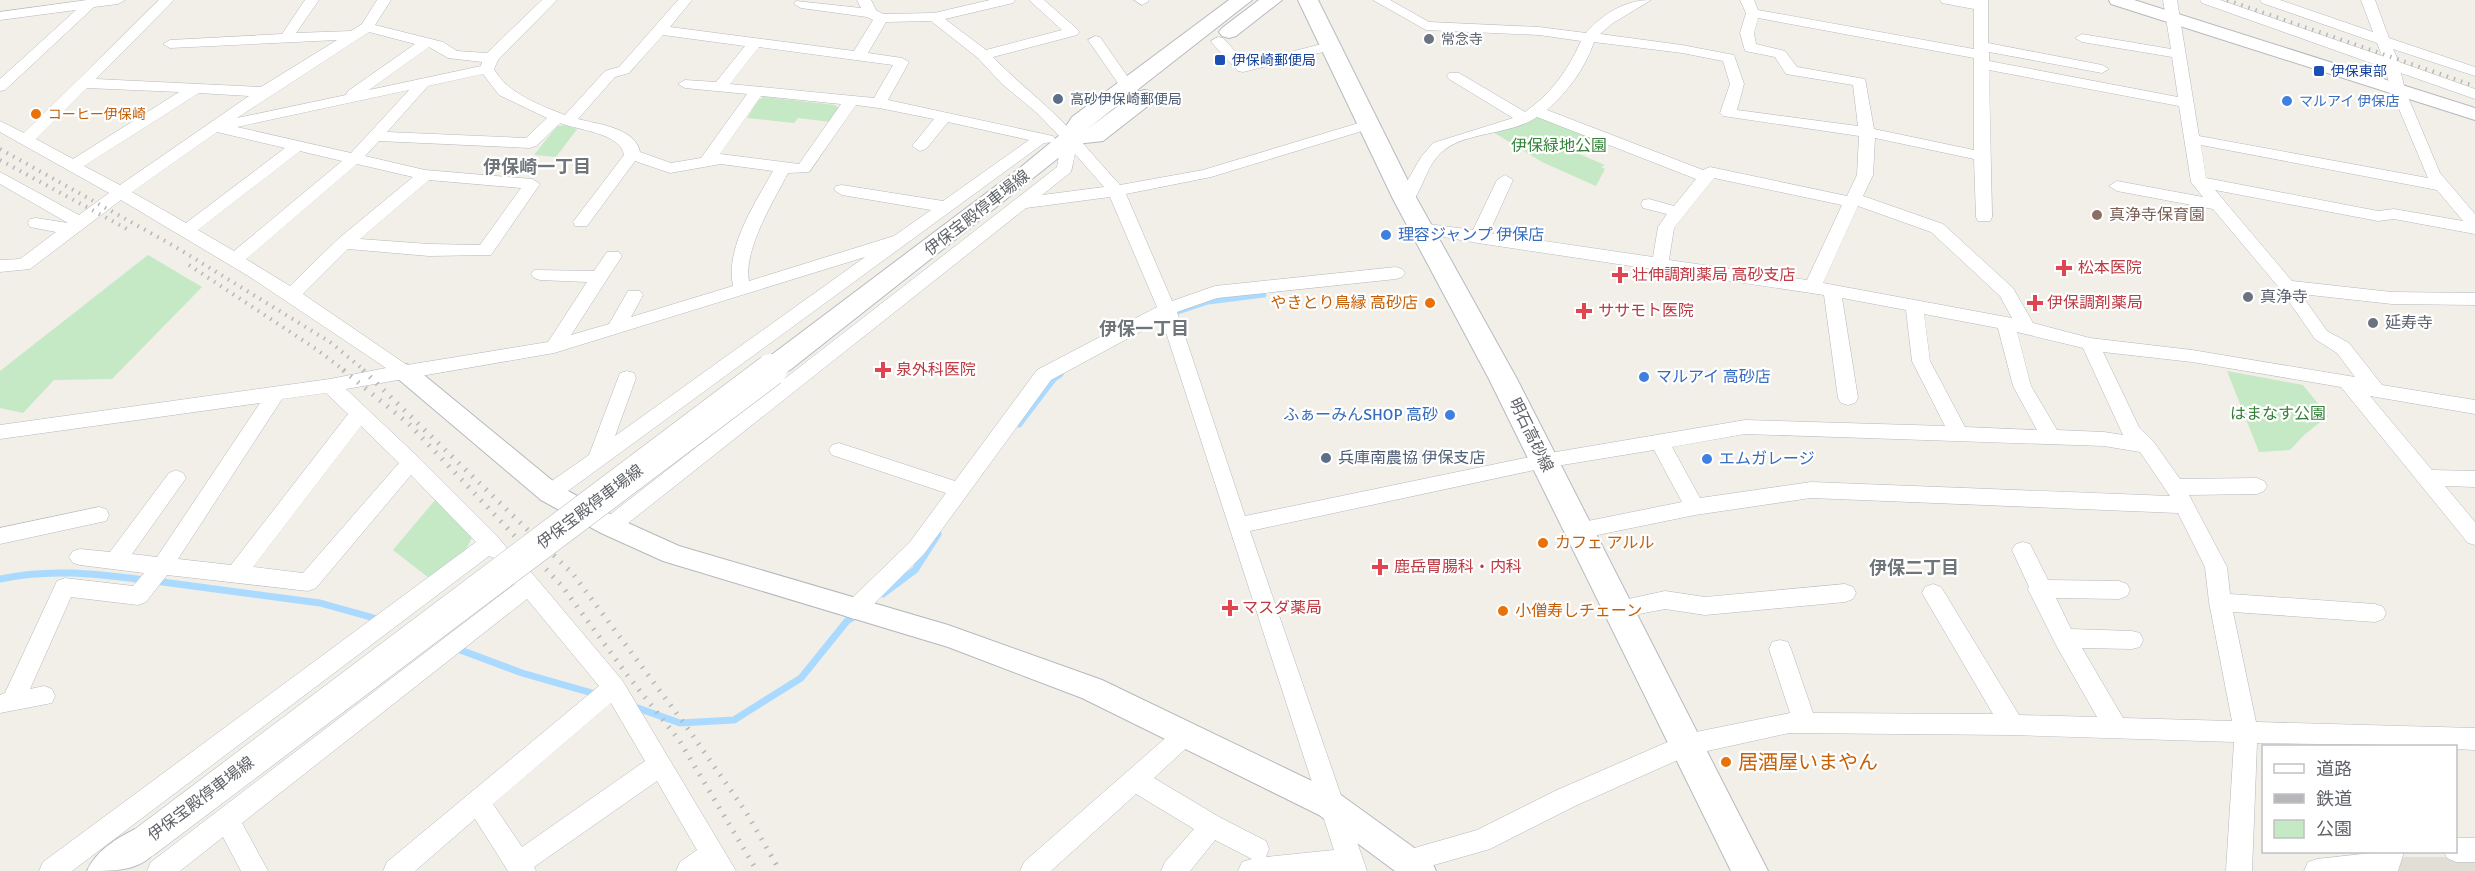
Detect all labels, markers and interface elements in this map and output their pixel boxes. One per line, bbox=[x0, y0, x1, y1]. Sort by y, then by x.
place label: 常念寺 bbox=[1441, 31, 1483, 48]
marker: 常念寺 bbox=[1422, 32, 1436, 46]
place label: 伊保崎郵便局 bbox=[1232, 52, 1316, 69]
marker: 伊保崎郵便局 bbox=[1213, 53, 1227, 67]
place label: 伊保東部 bbox=[2331, 63, 2387, 80]
marker: 伊保東部 bbox=[2312, 64, 2326, 78]
place label: 高砂伊保崎郵便局 bbox=[1070, 91, 1182, 108]
marker: 高砂伊保崎郵便局 bbox=[1051, 92, 1065, 106]
place label: マルアイ 伊保店 bbox=[2299, 93, 2399, 110]
marker: マルアイ 伊保店 bbox=[2280, 94, 2294, 108]
place label: コーヒー伊保崎 bbox=[48, 106, 146, 123]
marker: コーヒー伊保崎 bbox=[29, 107, 43, 121]
park label: 伊保緑地公園 bbox=[1511, 136, 1607, 156]
district label: 伊保崎一丁目 bbox=[483, 156, 591, 178]
street label: 伊保宝殿停車場線 bbox=[920, 166, 1034, 260]
place label: 真浄寺保育園 bbox=[2109, 205, 2205, 225]
marker: 真浄寺保育園 bbox=[2090, 208, 2104, 222]
place label: 理容ジャンプ 伊保店 bbox=[1398, 225, 1544, 245]
marker: 理容ジャンプ 伊保店 bbox=[1379, 228, 1393, 242]
place label: 松本医院 bbox=[2078, 258, 2142, 278]
marker: 松本医院 bbox=[2055, 259, 2073, 277]
place label: 壮伸調剤薬局 高砂支店 bbox=[1632, 265, 1796, 285]
marker: 壮伸調剤薬局 高砂支店 bbox=[1613, 268, 1627, 282]
place label: 真浄寺 bbox=[2260, 287, 2308, 307]
marker: 真浄寺 bbox=[2241, 290, 2255, 304]
place label: やきとり鳥縁 高砂店 bbox=[1270, 293, 1418, 313]
place label: 伊保調剤薬局 bbox=[2047, 293, 2143, 313]
marker: やきとり鳥縁 高砂店 bbox=[1423, 296, 1437, 310]
marker: 伊保調剤薬局 bbox=[2028, 296, 2042, 310]
place label: ササモト医院 bbox=[1598, 301, 1694, 321]
marker: ササモト医院 bbox=[1575, 302, 1593, 320]
place label: 延寿寺 bbox=[2385, 313, 2433, 333]
marker: 延寿寺 bbox=[2366, 316, 2380, 330]
district label: 伊保一丁目 bbox=[1099, 318, 1189, 340]
place label: 泉外科医院 bbox=[896, 360, 976, 380]
marker: 泉外科医院 bbox=[874, 361, 892, 379]
place label: マルアイ 高砂店 bbox=[1656, 367, 1771, 387]
marker: マルアイ 高砂店 bbox=[1637, 370, 1651, 384]
street label: 明石高砂線 bbox=[1504, 395, 1558, 475]
park label: はまなす公園 bbox=[2230, 404, 2326, 424]
place label: ふぁーみんSHOP 高砂 bbox=[1283, 405, 1438, 425]
marker: ふぁーみんSHOP 高砂 bbox=[1443, 408, 1457, 422]
place label: 兵庫南農協 伊保支店 bbox=[1338, 448, 1486, 468]
place label: エムガレージ bbox=[1719, 449, 1815, 469]
marker: 兵庫南農協 伊保支店 bbox=[1319, 451, 1333, 465]
marker: エムガレージ bbox=[1700, 452, 1714, 466]
street label: 伊保宝殿停車場線 bbox=[533, 460, 647, 554]
place label: カフェ アルル bbox=[1555, 533, 1654, 553]
marker: カフェ アルル bbox=[1536, 536, 1550, 550]
place label: 鹿岳胃腸科・内科 bbox=[1394, 557, 1522, 577]
district label: 伊保二丁目 bbox=[1869, 557, 1959, 579]
marker: 鹿岳胃腸科・内科 bbox=[1371, 558, 1389, 576]
place label: マスダ薬局 bbox=[1242, 598, 1322, 618]
marker: マスダ薬局 bbox=[1223, 601, 1237, 615]
place label: 小僧寿しチェーン bbox=[1515, 601, 1642, 621]
marker: 小僧寿しチェーン bbox=[1496, 604, 1510, 618]
legend bbox=[2262, 745, 2457, 853]
place label: 居酒屋いまやん bbox=[1738, 750, 1878, 775]
street label: 伊保宝殿停車場線 bbox=[144, 752, 258, 846]
marker: 居酒屋いまやん bbox=[1719, 755, 1733, 769]
text: 道路 bbox=[2316, 758, 2352, 780]
text: 鉄道 bbox=[2316, 788, 2352, 810]
text: 公園 bbox=[2316, 818, 2352, 840]

